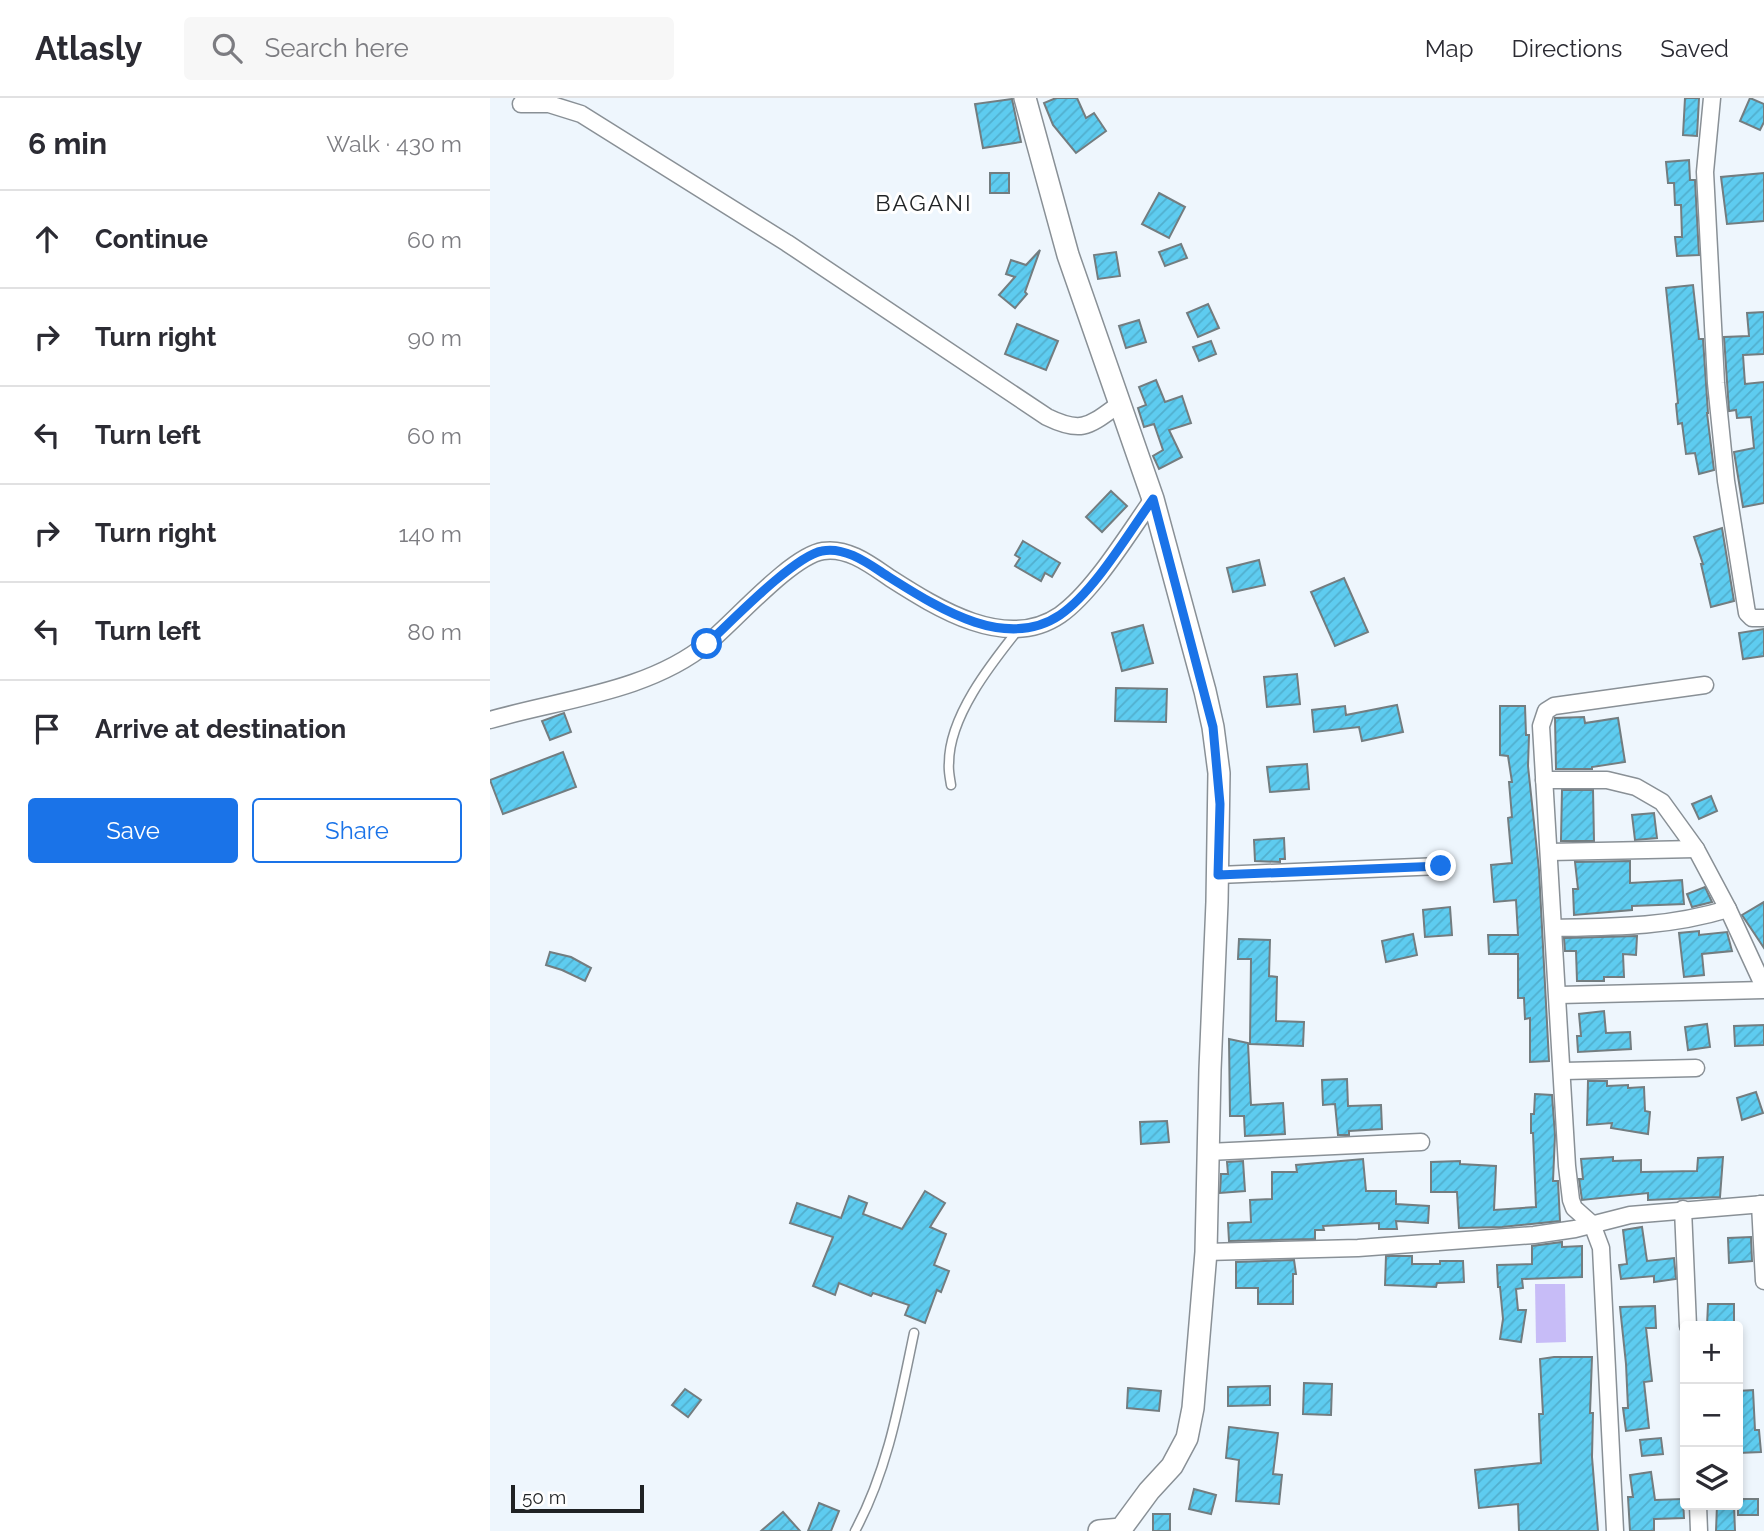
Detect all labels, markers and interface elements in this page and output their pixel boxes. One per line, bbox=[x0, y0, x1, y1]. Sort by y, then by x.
search box bbox=[184, 17, 674, 80]
text: Atlasly bbox=[35, 29, 142, 68]
icon: search bbox=[208, 29, 246, 67]
text: Search here bbox=[264, 33, 409, 63]
text: Map bbox=[1425, 34, 1474, 63]
text: Directions bbox=[1512, 34, 1622, 63]
text: Saved bbox=[1660, 34, 1729, 63]
text: 6 min bbox=[28, 126, 107, 161]
text: Walk · 430 m bbox=[326, 130, 462, 157]
district label: BAGANI bbox=[875, 189, 973, 216]
icon: ahead bbox=[28, 220, 66, 258]
text: Continue bbox=[95, 224, 208, 254]
text: 60 m bbox=[407, 226, 462, 253]
icon: right bbox=[28, 318, 66, 356]
text: Turn right bbox=[95, 322, 216, 352]
text: 90 m bbox=[407, 324, 462, 351]
icon: left bbox=[28, 416, 66, 454]
text: Turn left bbox=[95, 420, 201, 450]
text: 60 m bbox=[407, 422, 462, 449]
icon: right bbox=[28, 514, 66, 552]
text: Turn right bbox=[95, 518, 216, 548]
text: 140 m bbox=[399, 520, 462, 547]
icon: left bbox=[28, 612, 66, 650]
text: Turn left bbox=[95, 616, 201, 646]
text: 80 m bbox=[407, 618, 462, 645]
route start bbox=[691, 628, 722, 659]
icon: arrive bbox=[28, 710, 66, 748]
text: Arrive at destination bbox=[95, 714, 346, 744]
button: Save bbox=[28, 798, 238, 863]
button: Share bbox=[252, 798, 462, 863]
route end bbox=[1425, 850, 1456, 881]
map controls bbox=[1680, 1321, 1743, 1510]
button: + bbox=[1680, 1321, 1743, 1384]
button: − bbox=[1680, 1384, 1743, 1447]
button: layers bbox=[1680, 1447, 1743, 1510]
scale bar bbox=[511, 1482, 644, 1514]
text: 50 m bbox=[522, 1486, 566, 1508]

